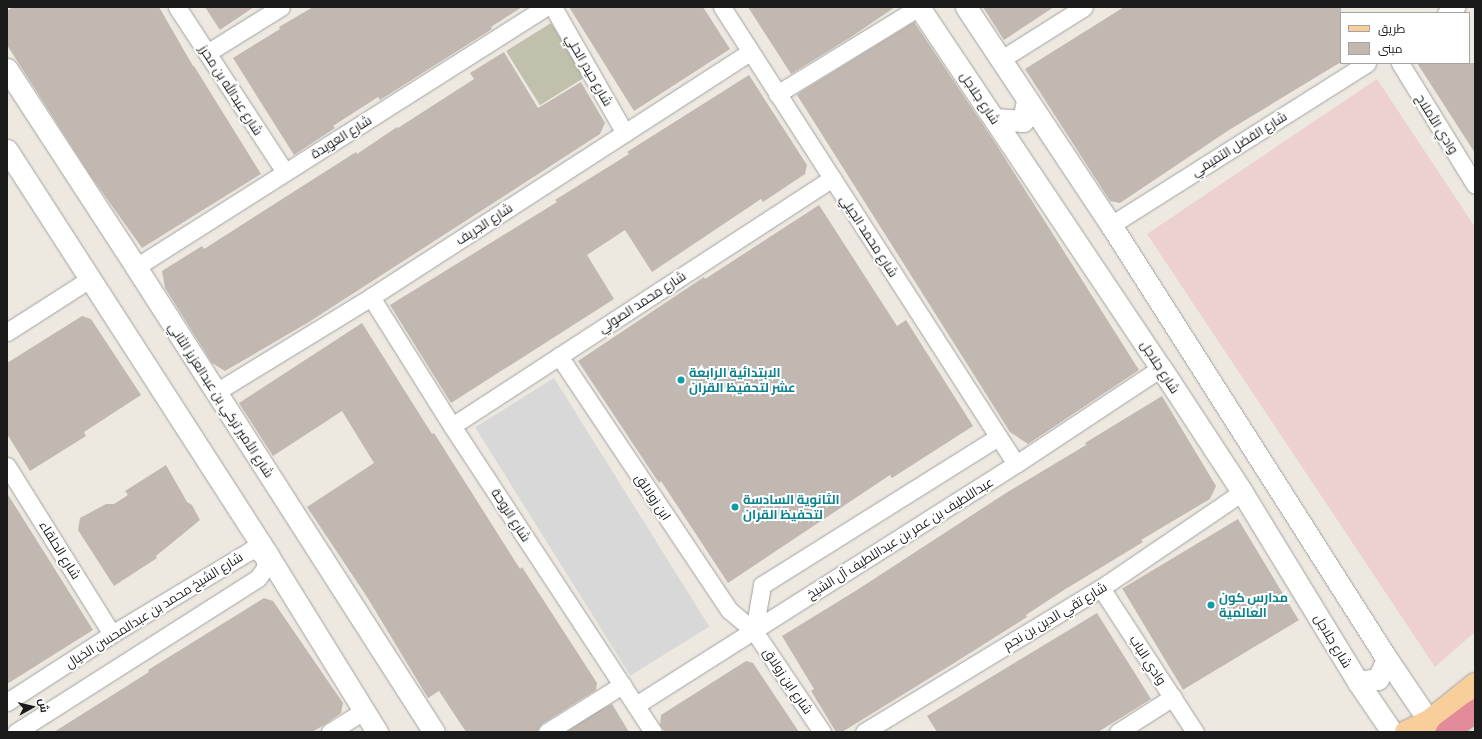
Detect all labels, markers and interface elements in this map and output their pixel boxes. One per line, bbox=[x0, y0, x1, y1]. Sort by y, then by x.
legend bbox=[1340, 12, 1470, 64]
text: طريق bbox=[1378, 21, 1405, 35]
street label: شارع حيدر الحلي bbox=[562, 31, 616, 109]
text: مبنى bbox=[1378, 41, 1403, 55]
street label: شارع عبدالله بن محرز bbox=[196, 42, 266, 138]
street label: شارع جلاجل bbox=[957, 69, 1003, 127]
street label: وادي الأملاح bbox=[1412, 91, 1462, 157]
street label: شارع الفضل التميمي bbox=[1188, 108, 1290, 180]
street label: شارع العويدة bbox=[308, 112, 374, 162]
street label: شارع محمد الجيلي bbox=[837, 192, 901, 280]
street label: شارع الجريف bbox=[453, 200, 515, 248]
street label: شارع محمد الصولي bbox=[595, 268, 689, 336]
street label: شارع الأمير تركي بن عبدالعزيز الثاني bbox=[165, 320, 277, 480]
street label: شارع جلاجل bbox=[1137, 338, 1183, 396]
place label: الابتدائية الرابعة عشر لتحفيظ القران bbox=[689, 365, 796, 396]
marker: الابتدائية الرابعة عشر لتحفيظ القران bbox=[676, 375, 686, 385]
street label: ابن زولالق bbox=[632, 471, 674, 523]
street label: عبداللطيف بن عمر بن عبداللطيف آل الشيخ bbox=[804, 474, 996, 602]
street label: شارع الروحة bbox=[488, 485, 534, 545]
place label: الثانوية السادسة لتحفيظ القران bbox=[743, 492, 840, 523]
marker: الثانوية السادسة لتحفيظ القران bbox=[730, 502, 740, 512]
street label: شارع الحلقاء bbox=[36, 518, 84, 582]
street label: شارع الشيخ محمد بن عبدالمحسن الخيال bbox=[62, 549, 246, 671]
street label: شارع تقي الدين بن نجم bbox=[1000, 579, 1110, 653]
place label: مدارس كون العالمية bbox=[1219, 590, 1288, 621]
marker: مدارس كون العالمية bbox=[1206, 600, 1216, 610]
street label: شارع جلاجل bbox=[1311, 611, 1355, 671]
street label: وادي الباب bbox=[1126, 632, 1170, 688]
street label: شارع ابن زولاق bbox=[760, 645, 816, 717]
north arrow bbox=[12, 687, 52, 727]
text: ش bbox=[37, 697, 52, 713]

